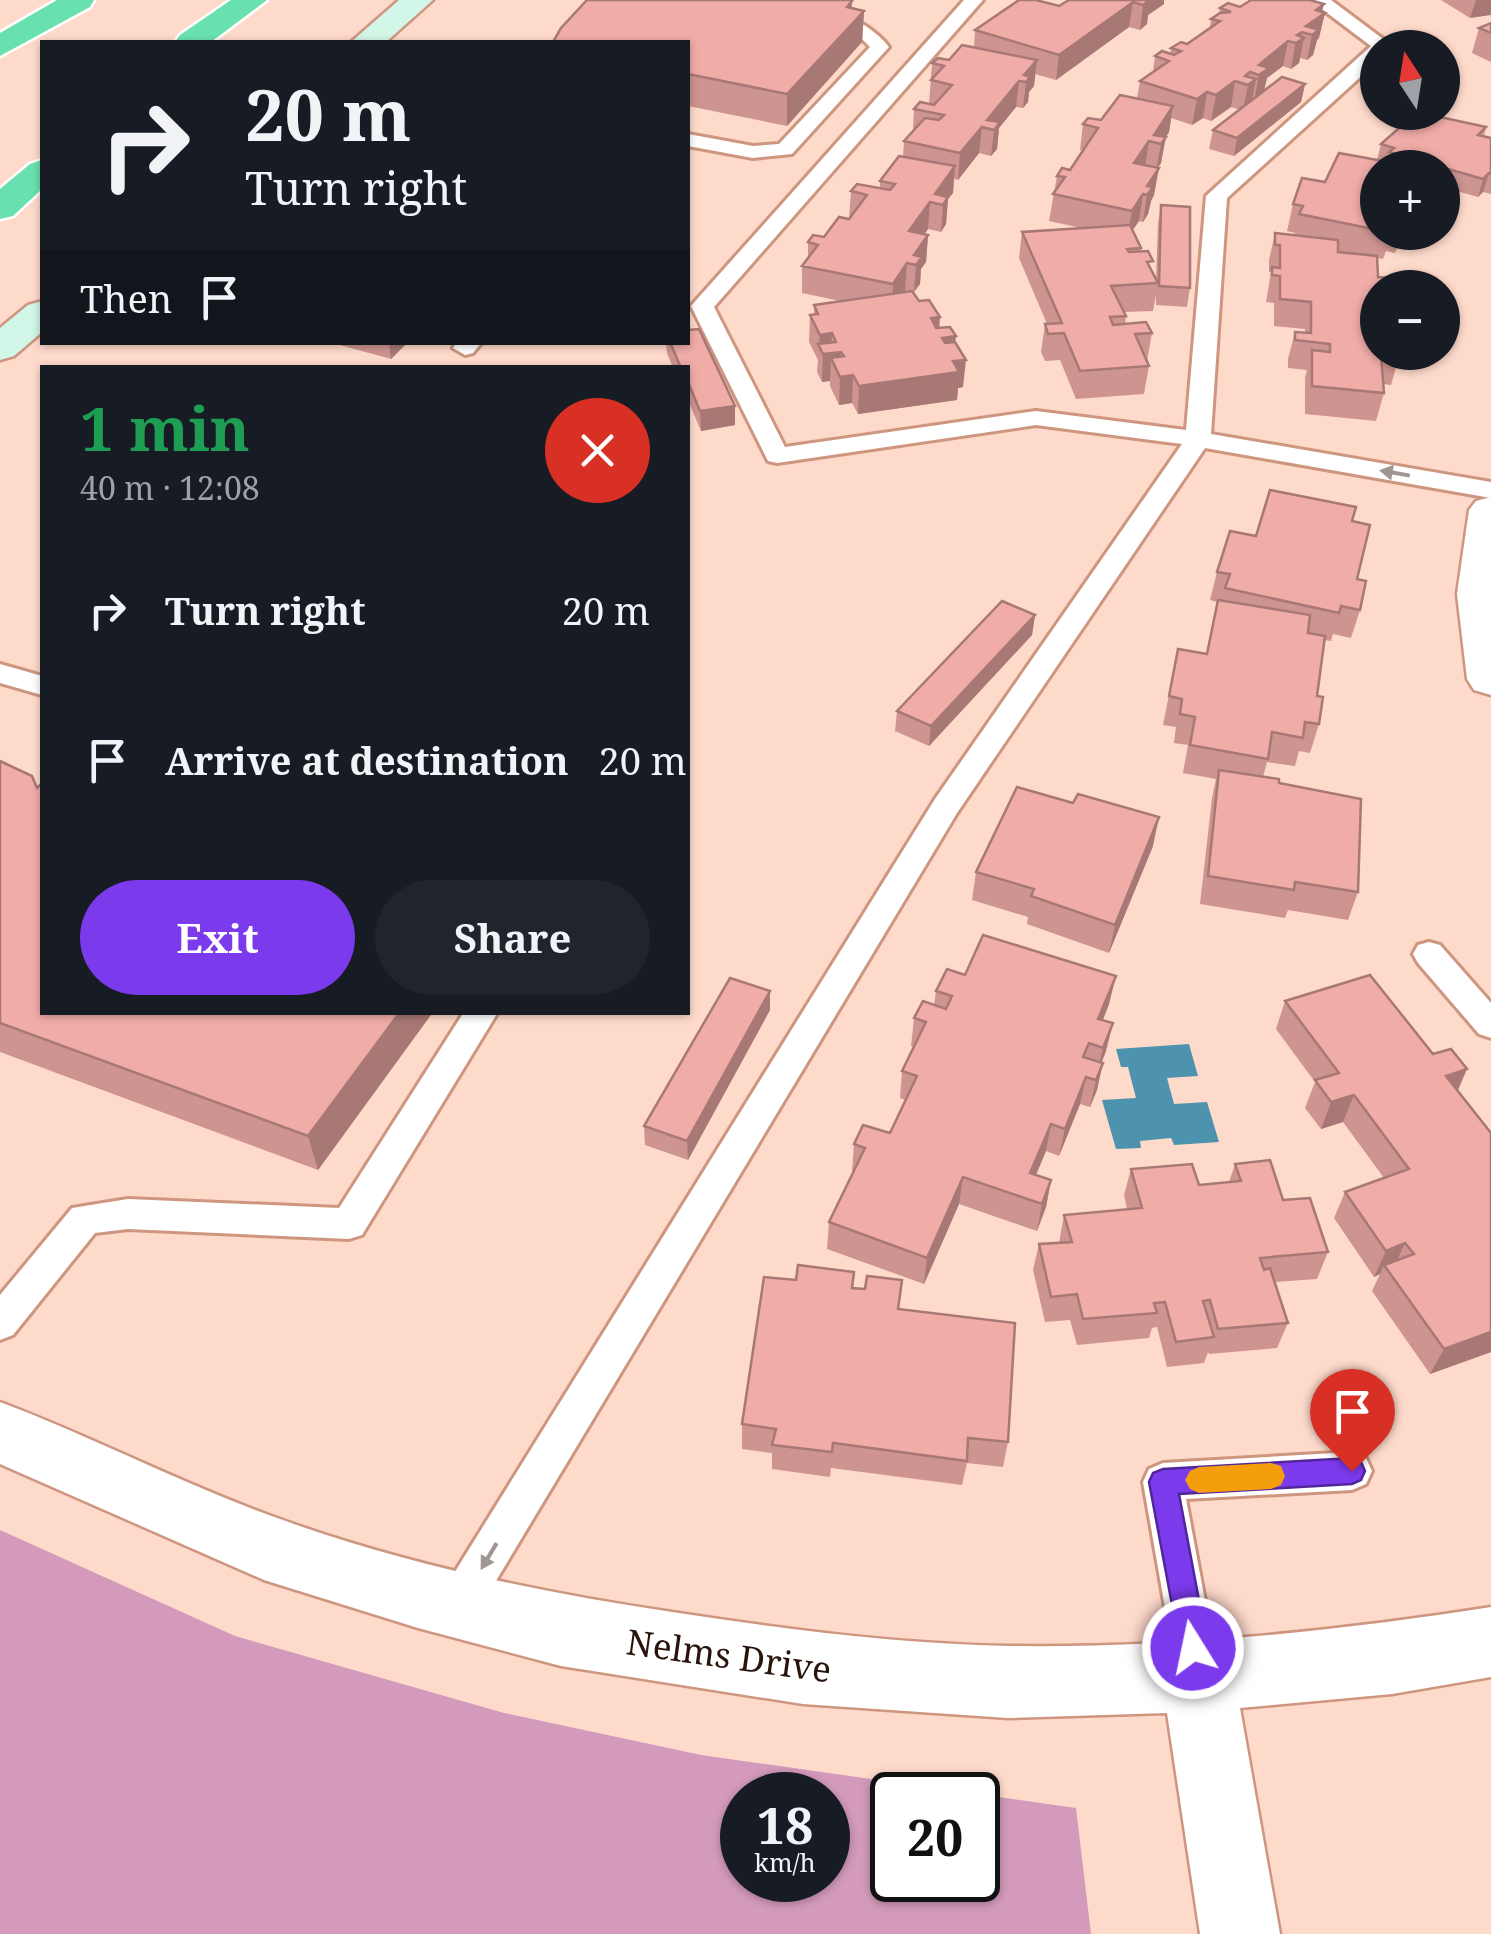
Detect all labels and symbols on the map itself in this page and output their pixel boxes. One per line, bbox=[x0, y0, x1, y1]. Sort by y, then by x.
north arrow bbox=[1360, 30, 1460, 130]
one-way arrow bbox=[1379, 465, 1410, 480]
pin bbox=[1310, 1369, 1395, 1472]
one-way arrow bbox=[480, 1542, 498, 1570]
position arrow bbox=[1141, 1596, 1245, 1700]
street label: Nelms Drive bbox=[624, 1617, 834, 1693]
speed limit sign: 20 bbox=[870, 1772, 1000, 1902]

